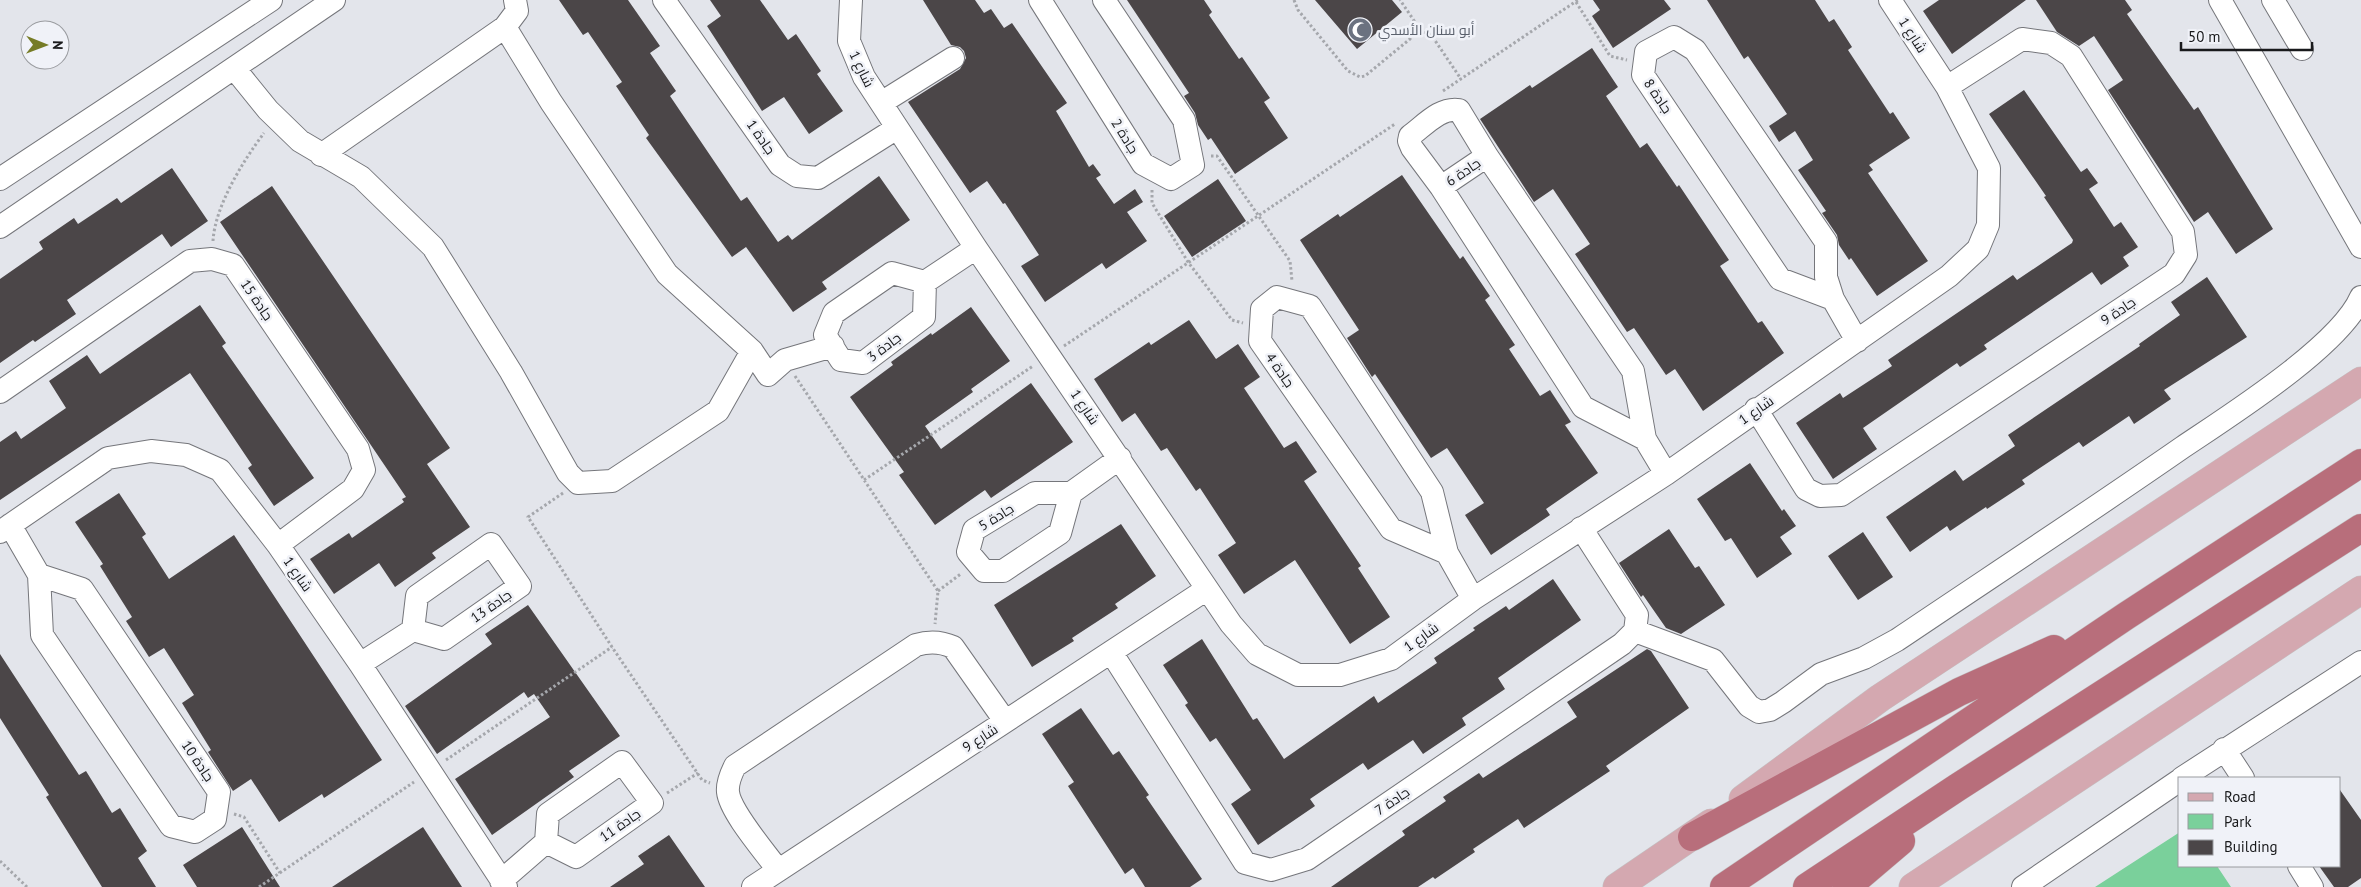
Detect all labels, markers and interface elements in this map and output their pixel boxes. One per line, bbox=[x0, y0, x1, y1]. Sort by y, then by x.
street label: شارع 1 bbox=[1895, 14, 1931, 56]
mosque icon: أبو سنان الأسدي bbox=[1347, 17, 1373, 43]
north arrow bbox=[20, 20, 70, 70]
scale bar bbox=[2181, 20, 2312, 52]
place label: أبو سنان الأسدي bbox=[1378, 21, 1475, 42]
text: 50 m bbox=[2188, 27, 2221, 46]
text: N bbox=[49, 40, 67, 50]
street label: شارع 1 bbox=[845, 48, 879, 90]
street label: جادة 8 bbox=[1640, 75, 1676, 117]
street label: جادة 2 bbox=[1107, 115, 1143, 157]
street label: جادة 1 bbox=[743, 116, 779, 158]
street label: جادة 6 bbox=[1442, 154, 1484, 190]
street label: جادة 15 bbox=[237, 276, 277, 324]
street label: جادة 9 bbox=[2097, 293, 2139, 329]
street label: جادة 3 bbox=[863, 328, 905, 366]
street label: جادة 4 bbox=[1262, 349, 1298, 391]
street label: شارع 1 bbox=[1067, 386, 1103, 428]
street label: شارع 1 bbox=[1735, 392, 1777, 428]
street label: جادة 5 bbox=[975, 499, 1017, 535]
street label: شارع 1 bbox=[280, 553, 316, 595]
street label: جادة 13 bbox=[467, 585, 515, 627]
street label: شارع 1 bbox=[1400, 618, 1442, 656]
street label: شارع 9 bbox=[959, 720, 1001, 756]
street label: جادة 10 bbox=[178, 737, 218, 785]
legend bbox=[2178, 777, 2341, 867]
street label: جادة 7 bbox=[1371, 783, 1413, 819]
text: Road bbox=[2224, 787, 2256, 806]
street label: جادة 11 bbox=[596, 804, 644, 846]
text: Park bbox=[2224, 812, 2252, 831]
text: Building bbox=[2224, 837, 2278, 856]

